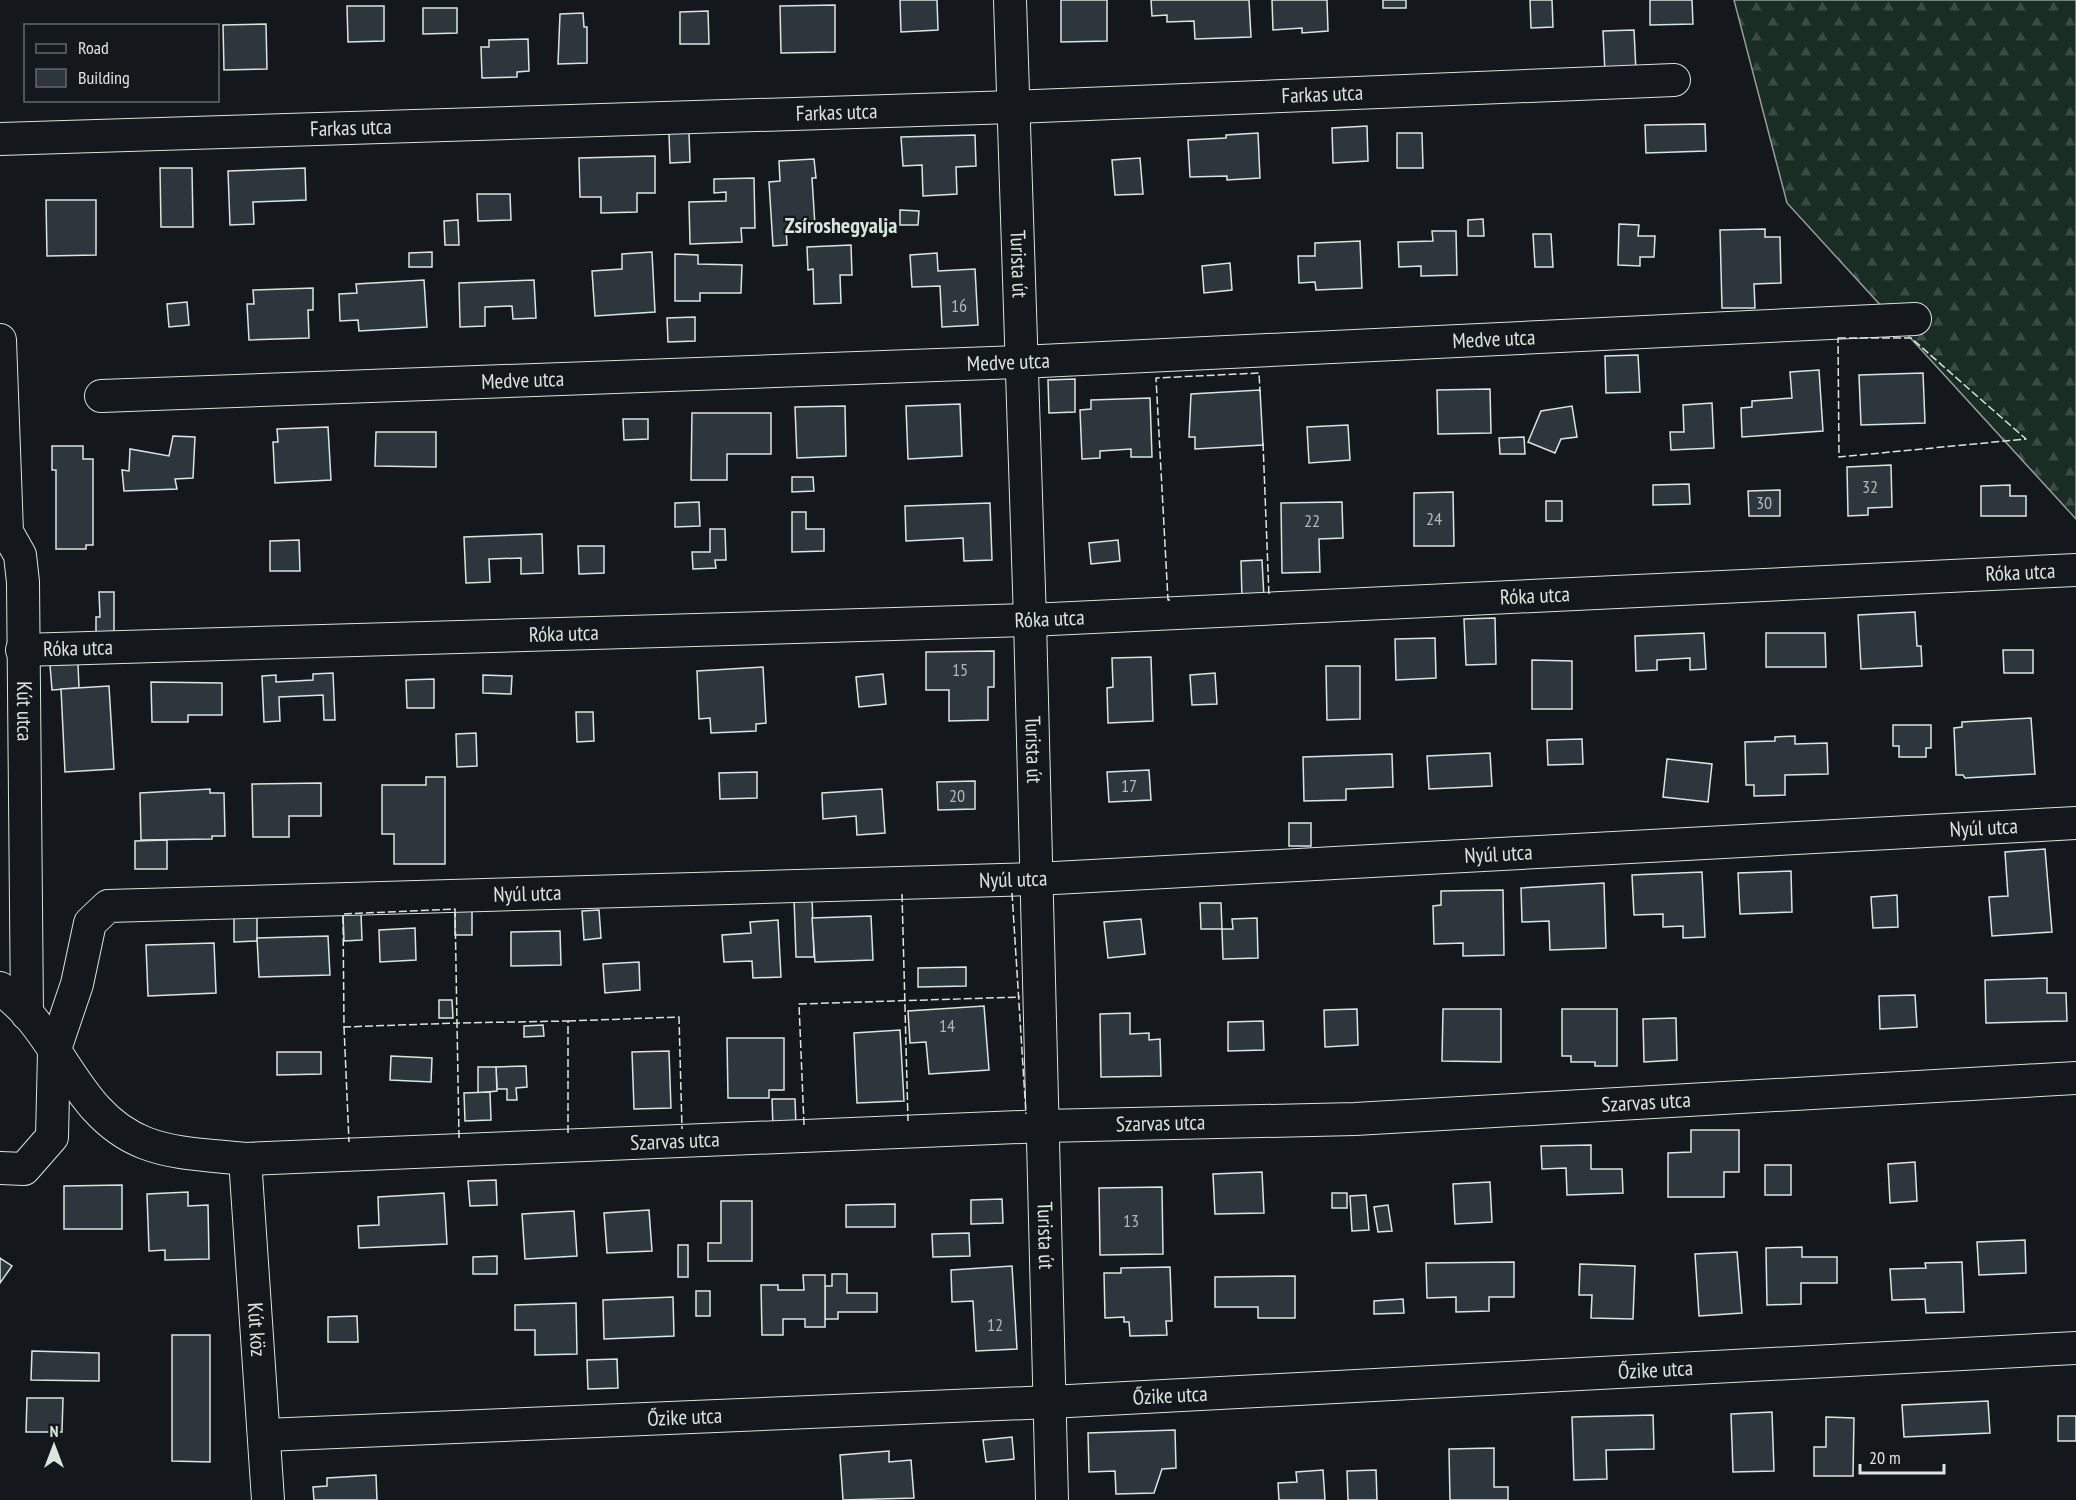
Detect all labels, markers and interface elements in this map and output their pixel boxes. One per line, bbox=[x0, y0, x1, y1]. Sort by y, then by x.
legend bbox=[24, 24, 219, 102]
text: Road bbox=[78, 36, 109, 59]
text: Building bbox=[78, 66, 130, 89]
street label: Farkas utca bbox=[1281, 79, 1364, 109]
street label: Farkas utca bbox=[795, 97, 878, 127]
street label: Farkas utca bbox=[310, 113, 392, 142]
district label: Zsíroshegyalja bbox=[785, 211, 897, 239]
street label: Turista út bbox=[1004, 230, 1034, 298]
house number: 16 bbox=[951, 294, 967, 317]
street label: Medve utca bbox=[1452, 323, 1536, 354]
street label: Medve utca bbox=[966, 347, 1051, 377]
street label: Medve utca bbox=[481, 365, 565, 395]
house number: 32 bbox=[1862, 475, 1878, 498]
house number: 30 bbox=[1756, 491, 1772, 514]
house number: 24 bbox=[1426, 507, 1442, 530]
house number: 22 bbox=[1304, 509, 1320, 532]
street label: Róka utca bbox=[1985, 557, 2056, 587]
street label: Róka utca bbox=[1499, 580, 1571, 611]
street label: Róka utca bbox=[1014, 603, 1085, 633]
street label: Róka utca bbox=[528, 619, 599, 648]
street label: Róka utca bbox=[43, 633, 113, 662]
house number: 15 bbox=[952, 658, 968, 681]
street label: Kút utca bbox=[11, 681, 38, 742]
street label: Turista út bbox=[1019, 715, 1048, 784]
house number: 17 bbox=[1121, 774, 1137, 797]
house number: 20 bbox=[949, 784, 965, 807]
street label: Nyúl utca bbox=[1949, 812, 2019, 843]
street label: Nyúl utca bbox=[1464, 838, 1533, 869]
street label: Nyúl utca bbox=[979, 864, 1048, 894]
street label: Nyúl utca bbox=[493, 879, 562, 908]
house number: 14 bbox=[939, 1014, 955, 1037]
street label: Szarvas utca bbox=[1601, 1086, 1691, 1118]
street label: Szarvas utca bbox=[1116, 1108, 1206, 1137]
street label: Szarvas utca bbox=[630, 1125, 720, 1156]
street label: Turista út bbox=[1032, 1201, 1060, 1270]
house number: 13 bbox=[1123, 1209, 1139, 1232]
street label: Kút köz bbox=[242, 1302, 272, 1357]
house number: 12 bbox=[987, 1313, 1003, 1336]
street label: Őzike utca bbox=[1617, 1354, 1694, 1385]
street label: Őzike utca bbox=[1132, 1380, 1208, 1411]
street label: Őzike utca bbox=[647, 1402, 723, 1432]
north arrow bbox=[24, 1416, 84, 1476]
text: N bbox=[50, 1421, 58, 1441]
scale bar bbox=[1860, 1437, 1944, 1475]
text: 20 m bbox=[1869, 1446, 1901, 1469]

